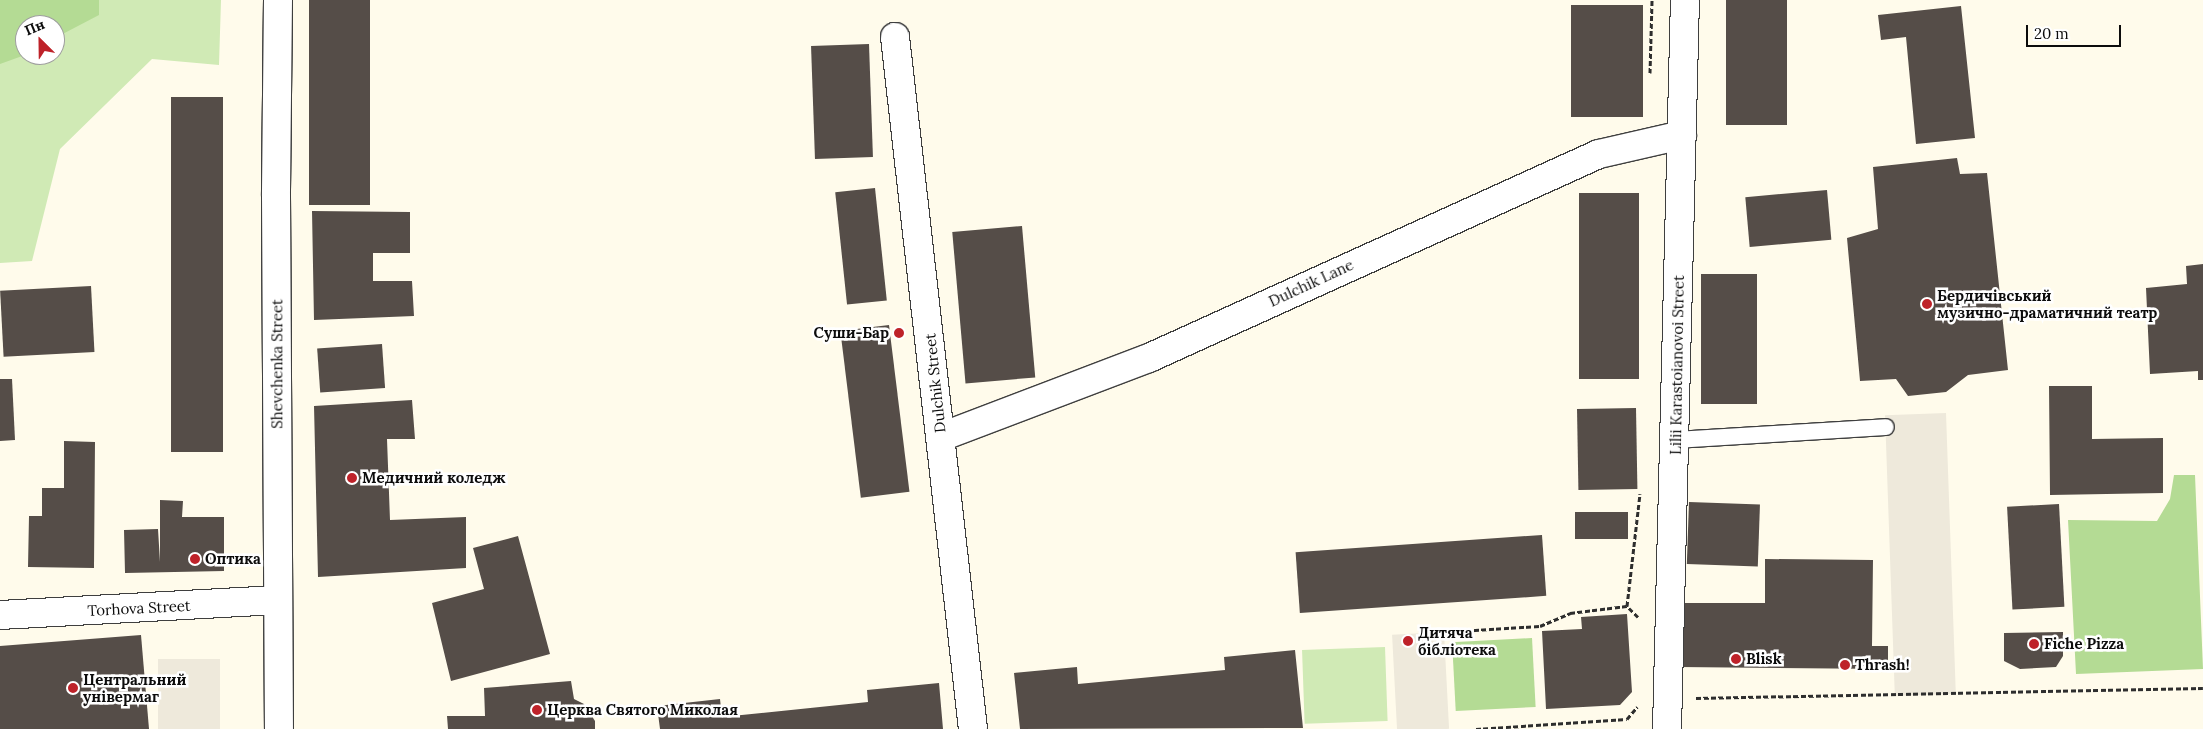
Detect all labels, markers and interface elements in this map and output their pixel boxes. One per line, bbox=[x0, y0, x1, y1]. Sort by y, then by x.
north arrow bbox=[15, 15, 65, 65]
text: Пн bbox=[22, 15, 47, 39]
scale bar bbox=[2028, 15, 2123, 47]
text: 20 m bbox=[2034, 24, 2069, 43]
street label: Dulchik Lane bbox=[1266, 256, 1356, 310]
street label: Lilii Karastoianovoi Street bbox=[1666, 275, 1688, 455]
place label: Бердичівський музично-драматичний театр bbox=[1937, 286, 2157, 321]
marker: Бердичівський музично-драматичний театр bbox=[1921, 298, 1933, 310]
street label: Shevchenka Street bbox=[268, 299, 286, 429]
place label: Суши-Бар bbox=[814, 324, 889, 342]
marker: Суши-Бар bbox=[893, 327, 905, 339]
street label: Dulchik Street bbox=[921, 332, 949, 434]
place label: Медичний коледж bbox=[362, 469, 506, 487]
marker: Медичний коледж bbox=[346, 472, 358, 484]
place label: Оптика bbox=[205, 550, 261, 568]
marker: Оптика bbox=[189, 553, 201, 565]
street label: Torhova Street bbox=[87, 596, 191, 620]
place label: Дитяча бібліотека bbox=[1418, 623, 1496, 658]
marker: Дитяча бібліотека bbox=[1402, 635, 1414, 647]
place label: Fiche Pizza bbox=[2044, 635, 2124, 653]
marker: Fiche Pizza bbox=[2028, 638, 2040, 650]
place label: Blisk bbox=[1746, 650, 1782, 668]
marker: Blisk bbox=[1730, 653, 1742, 665]
place label: Thrash! bbox=[1855, 656, 1910, 674]
marker: Thrash! bbox=[1839, 659, 1851, 671]
place label: Центральний універмаг bbox=[83, 670, 186, 705]
marker: Центральний універмаг bbox=[67, 682, 79, 694]
place label: Церква Святого Миколая bbox=[547, 701, 738, 719]
marker: Церква Святого Миколая bbox=[531, 704, 543, 716]

